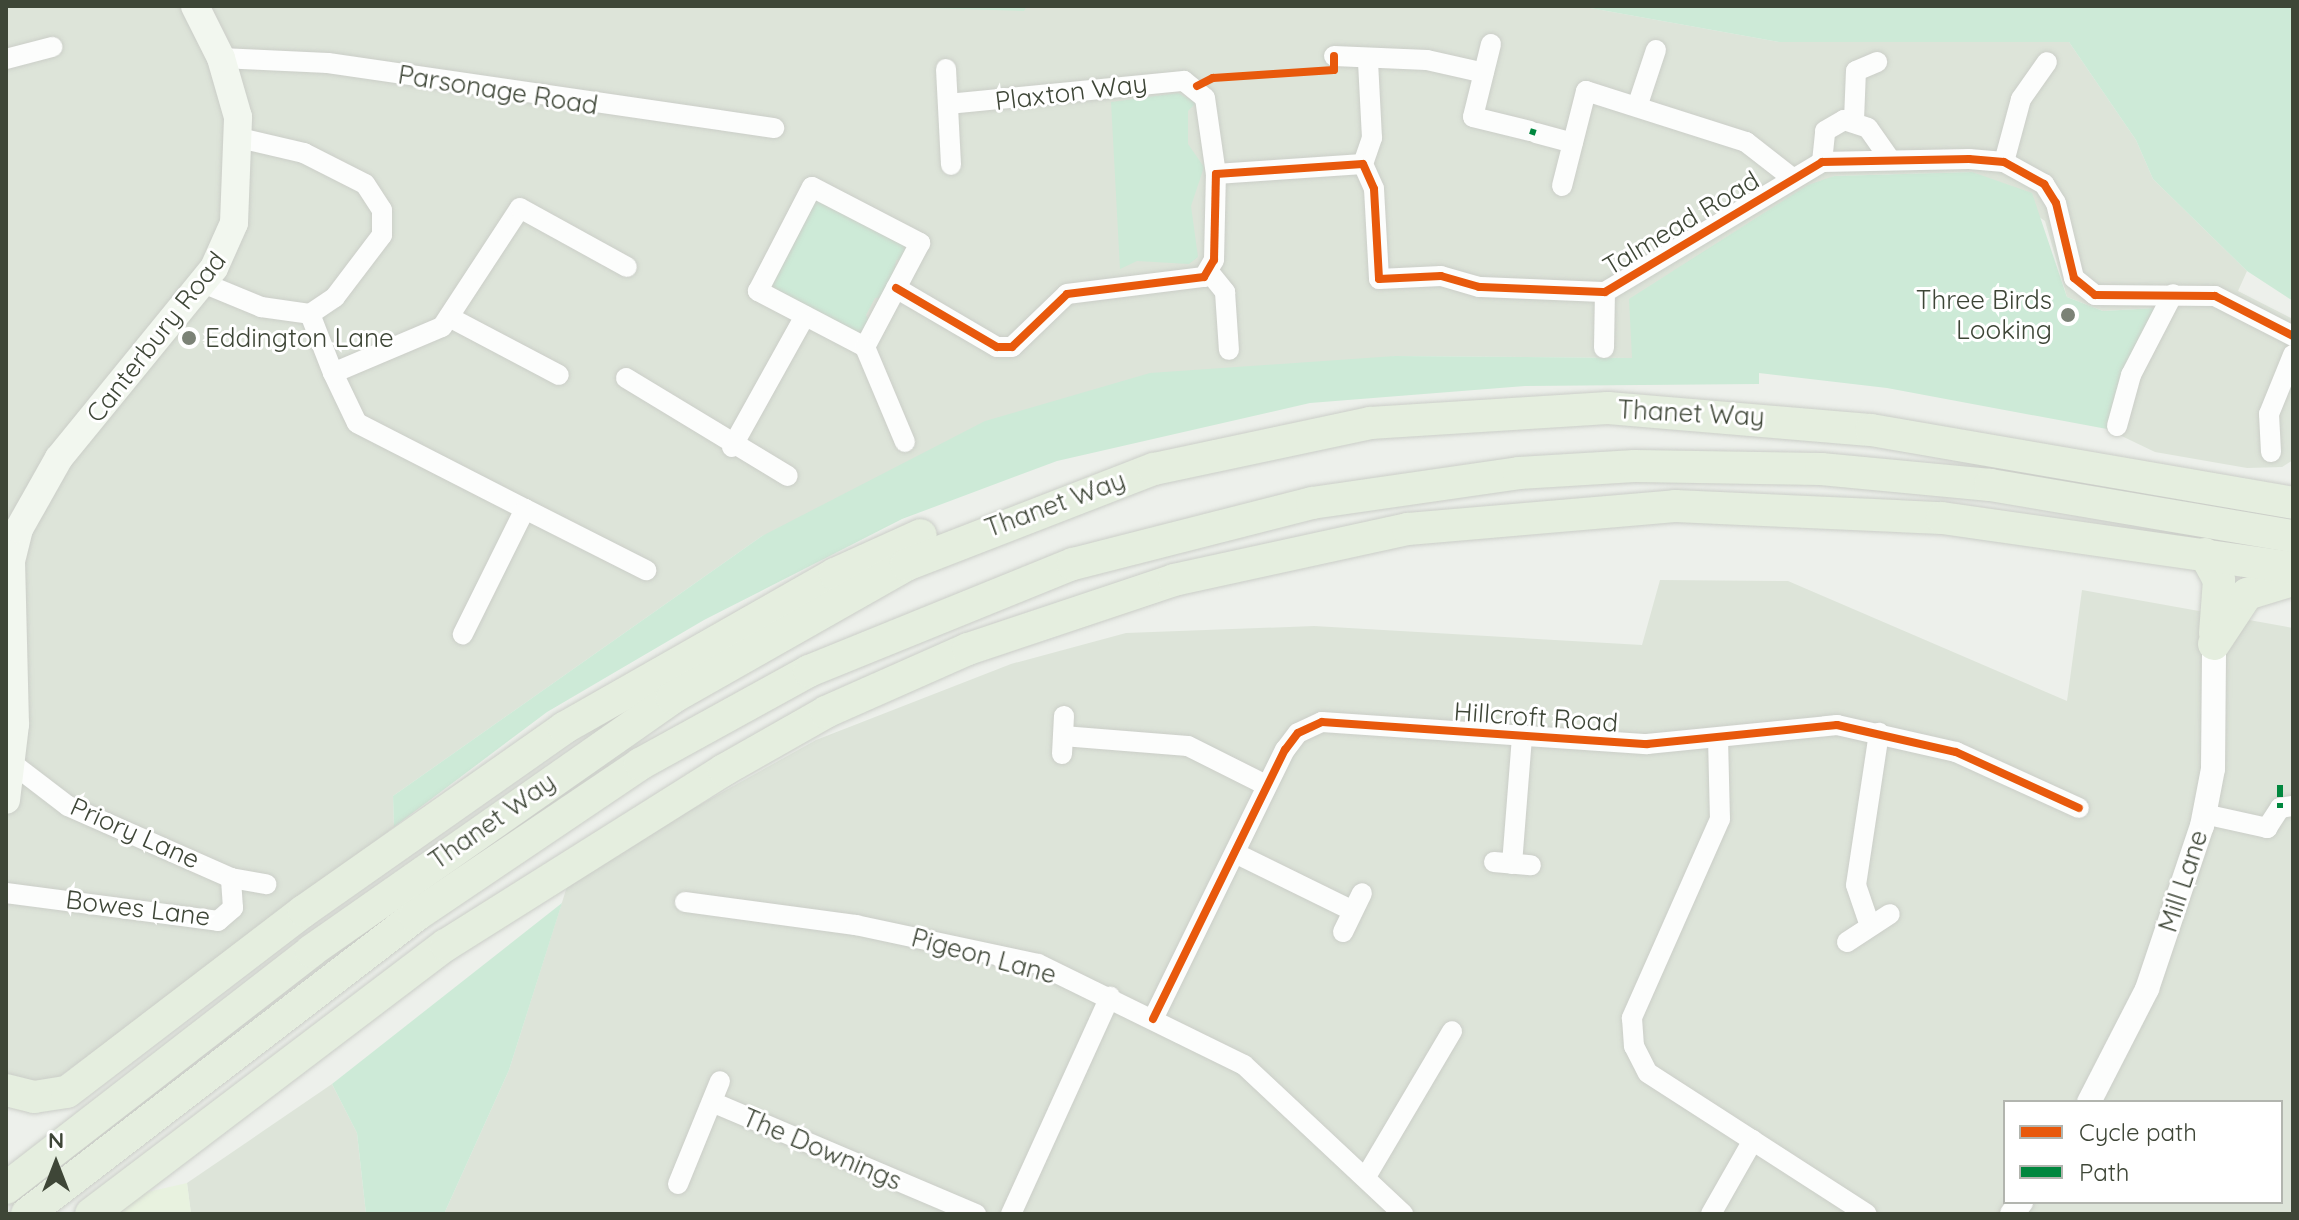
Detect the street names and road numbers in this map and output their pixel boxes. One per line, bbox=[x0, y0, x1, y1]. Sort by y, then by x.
street label: Parsonage Road bbox=[396, 59, 600, 121]
street label: Plaxton Way bbox=[993, 67, 1149, 117]
street label: Talmead Road bbox=[1597, 164, 1765, 282]
street label: Canterbury Road bbox=[80, 245, 232, 429]
street label: Thanet Way bbox=[1617, 394, 1765, 432]
street label: Thanet Way bbox=[980, 464, 1130, 544]
street label: Hillcroft Road bbox=[1453, 696, 1619, 738]
street label: Thanet Way bbox=[423, 766, 561, 876]
street label: Priory Lane bbox=[66, 791, 204, 875]
street label: Mill Lane bbox=[2152, 826, 2214, 936]
street label: Bowes Lane bbox=[64, 884, 212, 932]
street label: Pigeon Lane bbox=[908, 922, 1060, 990]
street label: The Downings bbox=[738, 1101, 906, 1197]

